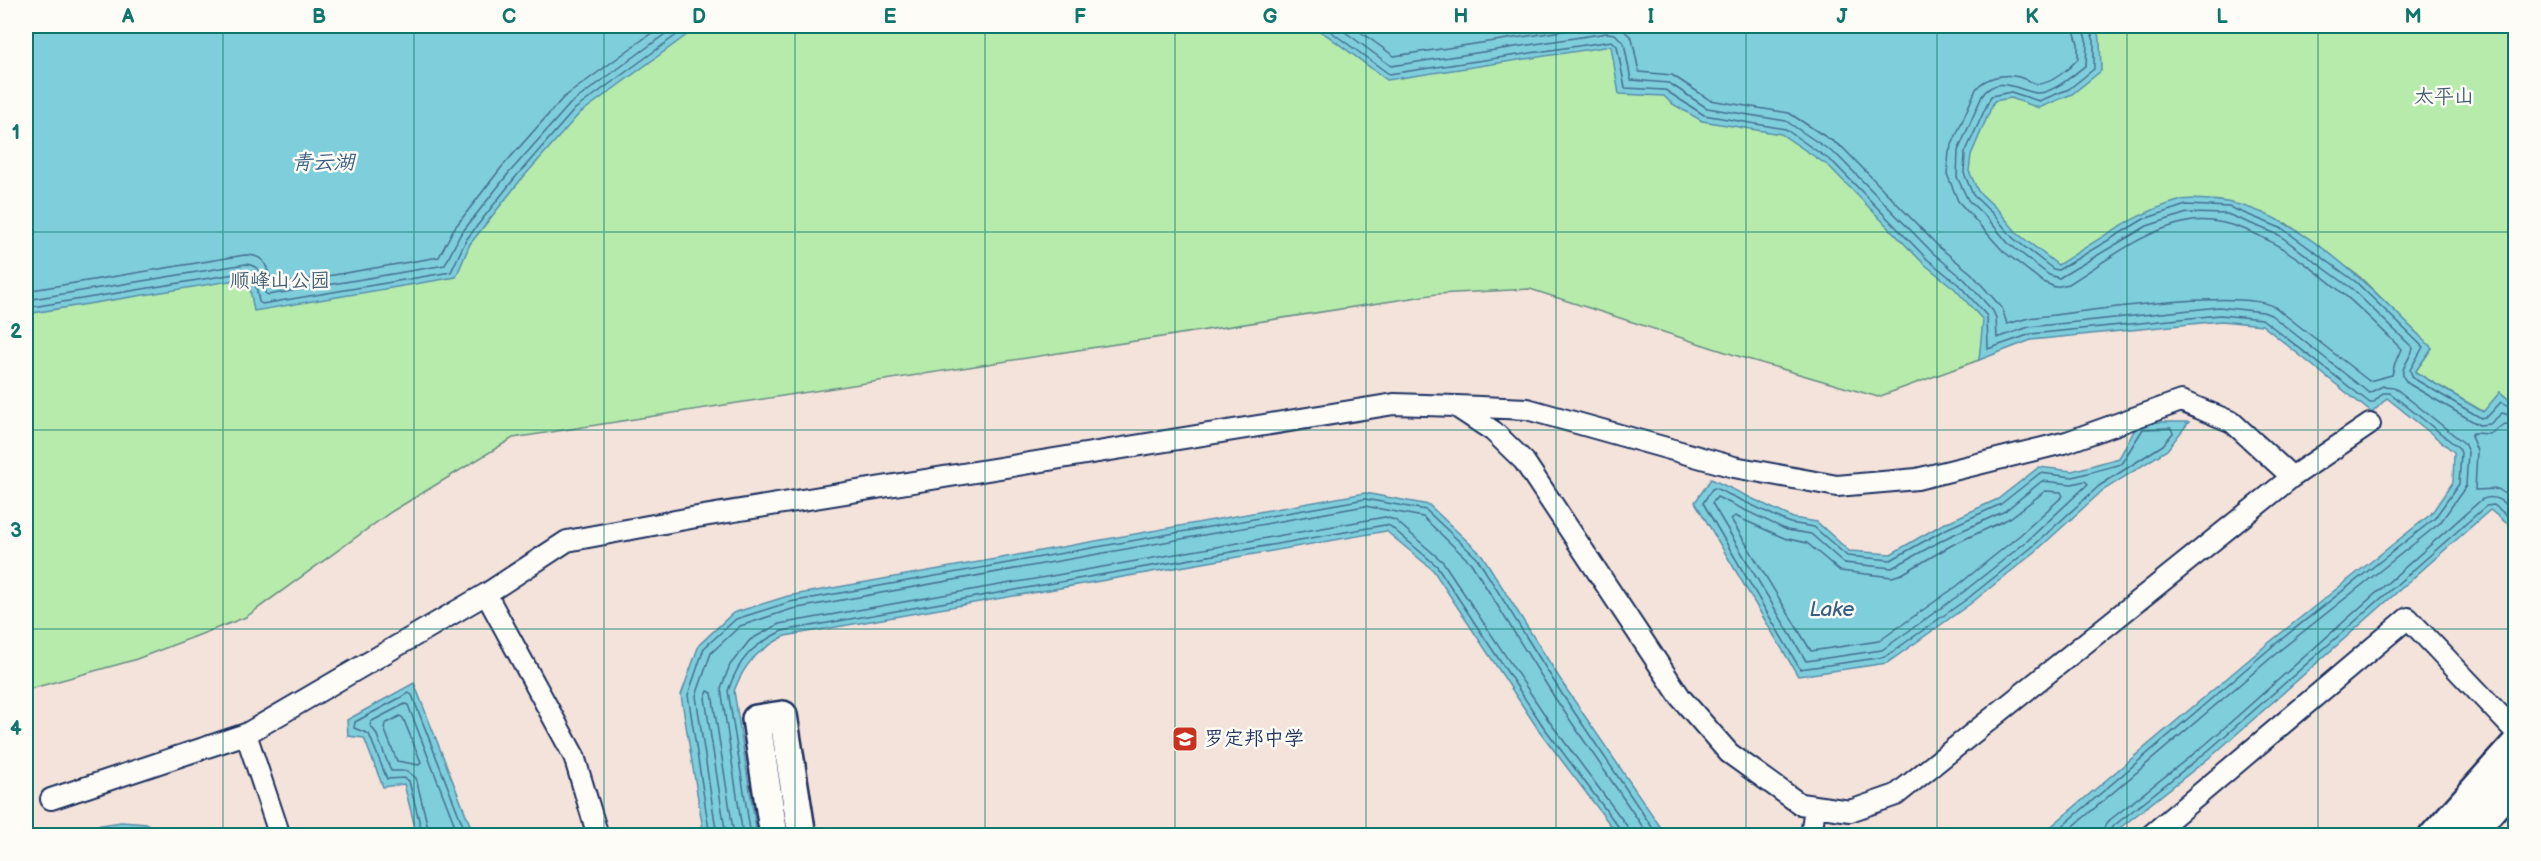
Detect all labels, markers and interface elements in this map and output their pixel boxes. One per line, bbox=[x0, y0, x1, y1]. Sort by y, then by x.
text: A bbox=[121, 5, 135, 29]
text: B bbox=[312, 5, 326, 29]
text: C bbox=[502, 5, 516, 29]
text: D bbox=[692, 5, 706, 29]
text: E bbox=[884, 5, 897, 29]
text: F bbox=[1074, 5, 1086, 29]
text: G bbox=[1263, 5, 1278, 29]
text: H bbox=[1454, 5, 1468, 29]
text: I bbox=[1648, 5, 1654, 29]
text: J bbox=[1837, 5, 1849, 29]
text: K bbox=[2025, 5, 2039, 29]
text: L bbox=[2216, 5, 2228, 29]
text: M bbox=[2404, 5, 2422, 29]
park label: 太平山 bbox=[2414, 85, 2474, 109]
text: 1 bbox=[12, 121, 20, 145]
water label: 青云湖 bbox=[292, 150, 356, 175]
park label: 顺峰山公园 bbox=[230, 269, 330, 293]
text: 2 bbox=[10, 320, 22, 344]
text: 3 bbox=[10, 519, 22, 543]
water label: Lake bbox=[1809, 597, 1855, 622]
text: 4 bbox=[10, 717, 22, 741]
school or university icon: 罗定邦中学 bbox=[1170, 724, 1200, 754]
place label: 罗定邦中学 bbox=[1204, 727, 1304, 751]

